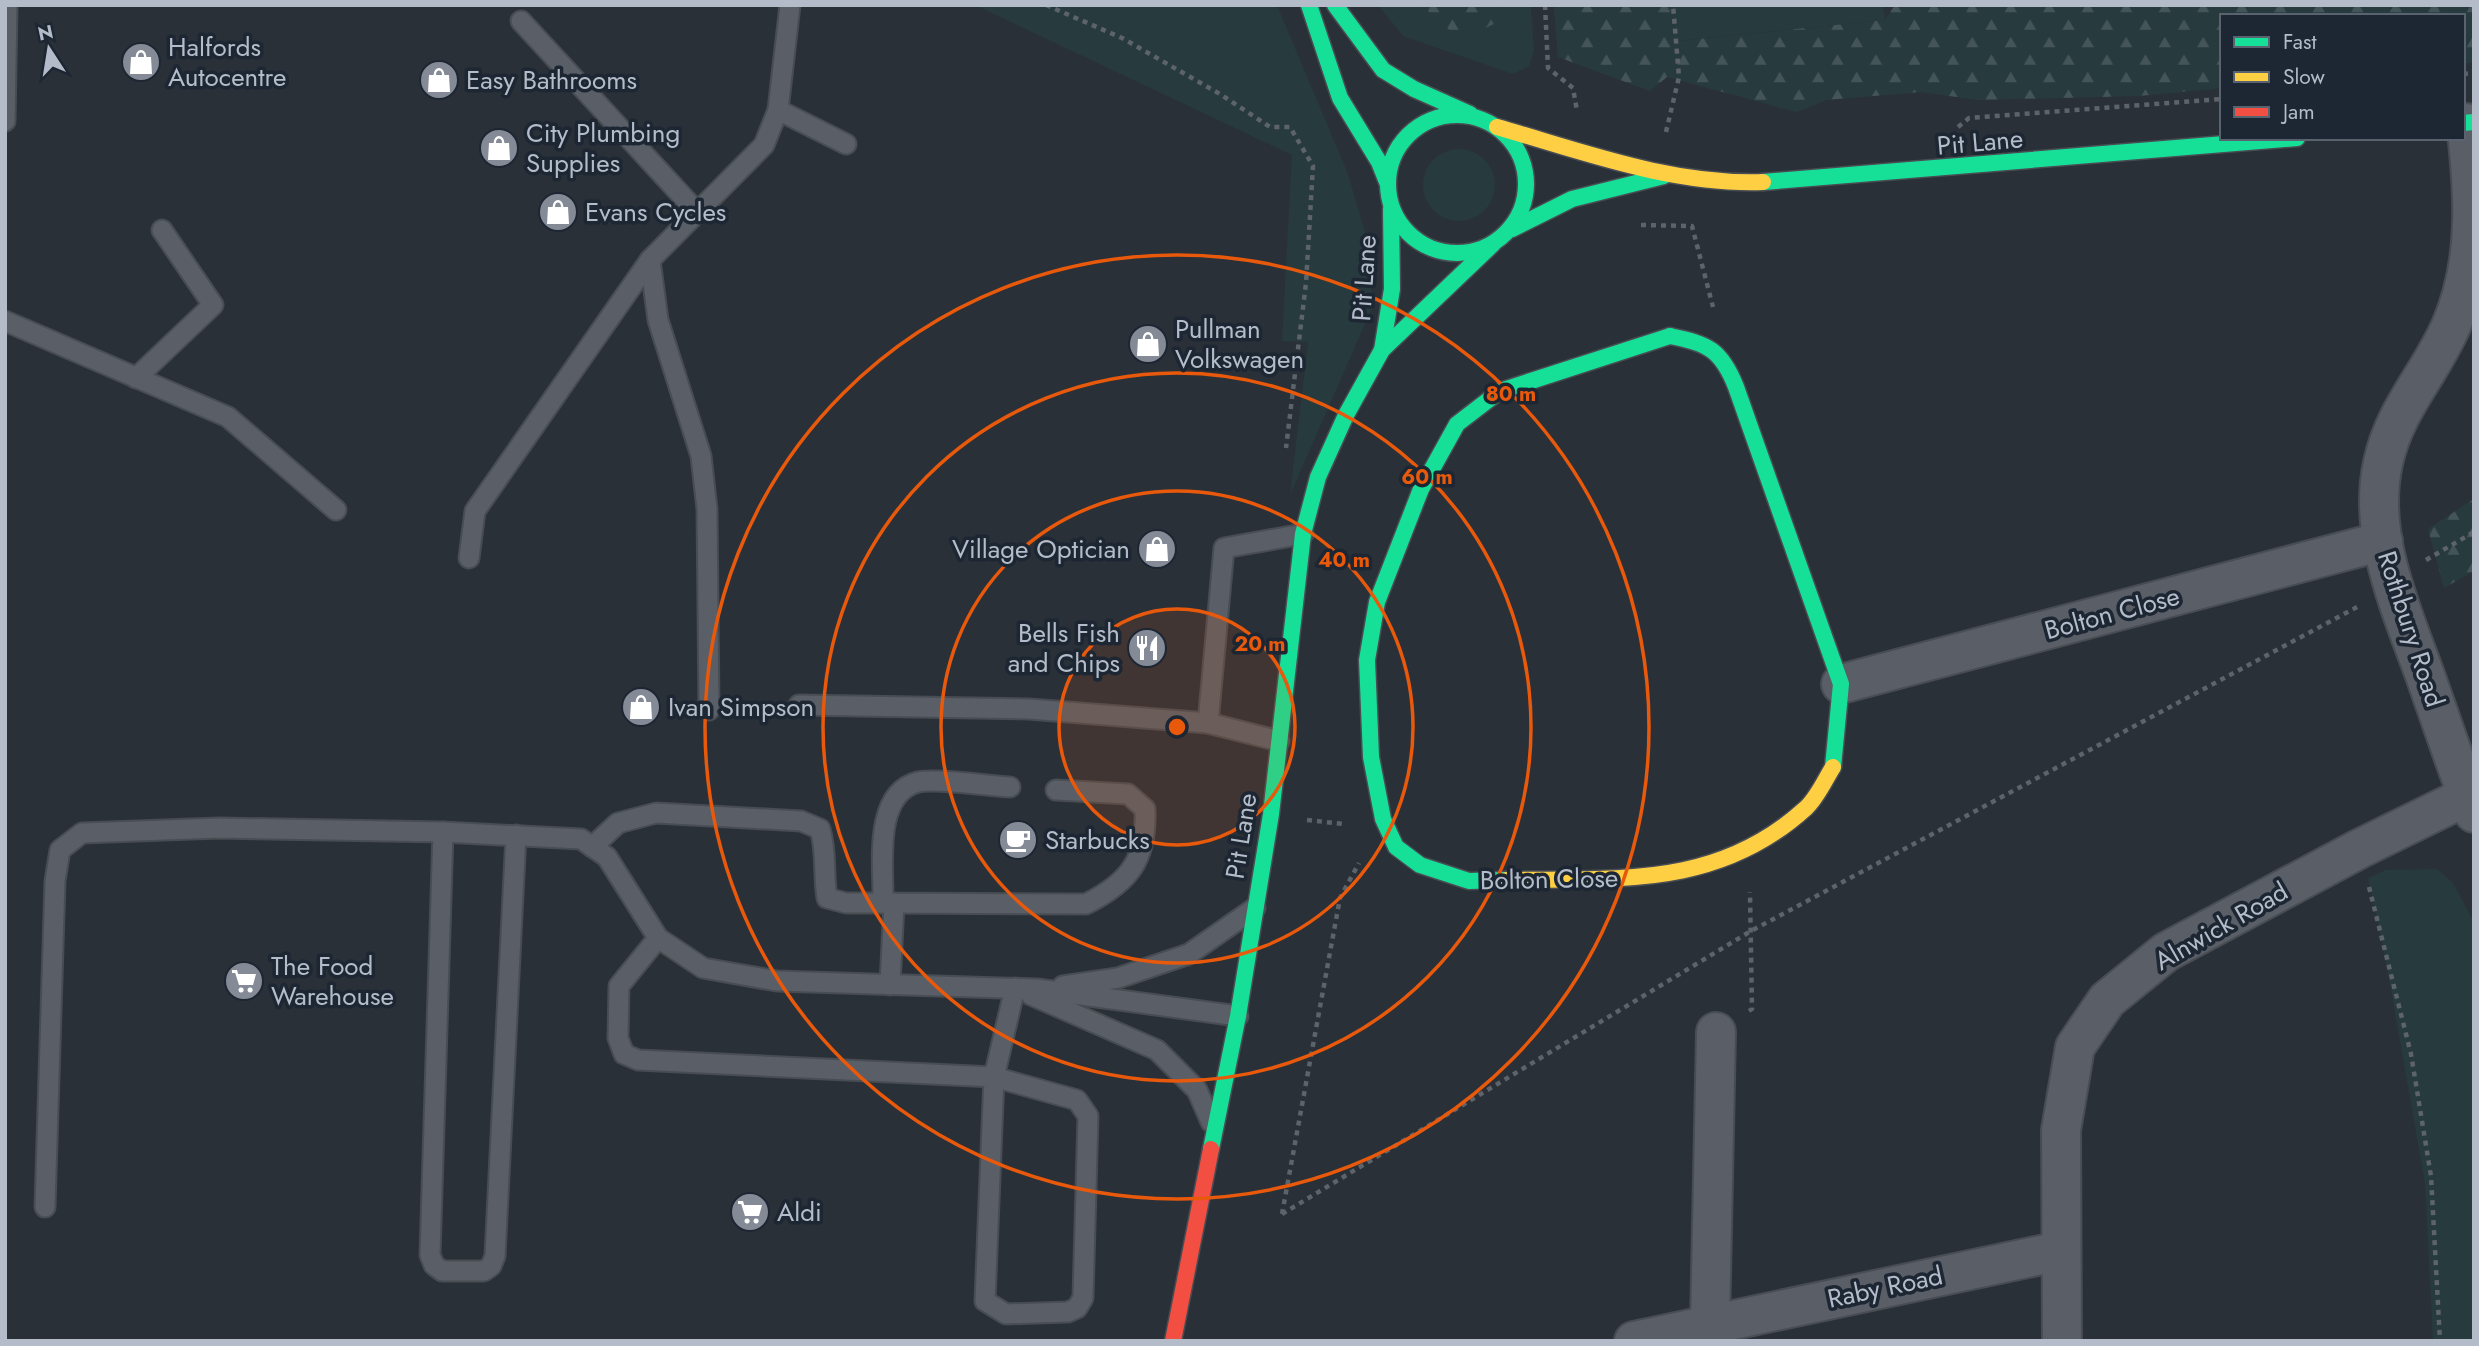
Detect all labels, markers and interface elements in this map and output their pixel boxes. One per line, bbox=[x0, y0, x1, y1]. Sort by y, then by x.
north arrow bbox=[14, 14, 84, 84]
legend bbox=[2220, 14, 2465, 140]
text: N bbox=[35, 18, 56, 48]
text: Fast bbox=[2283, 27, 2316, 57]
place label: Halfords Autocentre bbox=[168, 28, 286, 96]
shop icon: Halfords Autocentre bbox=[120, 41, 162, 83]
shop icon: Easy Bathrooms bbox=[418, 59, 460, 101]
place label: Easy Bathrooms bbox=[466, 61, 637, 99]
text: Slow bbox=[2283, 62, 2325, 92]
text: Jam bbox=[2280, 97, 2315, 127]
place label: City Plumbing Supplies bbox=[526, 114, 680, 182]
street label: Pit Lane bbox=[1935, 119, 2025, 165]
shop icon: City Plumbing Supplies bbox=[478, 127, 520, 169]
shop icon: Evans Cycles bbox=[537, 191, 579, 233]
place label: Evans Cycles bbox=[585, 193, 726, 231]
street label: Pit Lane bbox=[1342, 234, 1386, 322]
place label: Pullman Volkswagen bbox=[1175, 310, 1304, 378]
shop icon: Pullman Volkswagen bbox=[1127, 323, 1169, 365]
text: 80 m bbox=[1486, 379, 1536, 409]
text: 60 m bbox=[1401, 462, 1453, 492]
shop icon: Village Optician bbox=[1136, 528, 1178, 570]
place label: Village Optician bbox=[952, 530, 1130, 568]
text: 40 m bbox=[1318, 545, 1370, 575]
street label: Rothbury Road bbox=[2368, 546, 2454, 712]
street label: Bolton Close bbox=[2040, 577, 2184, 649]
place label: Bells Fish and Chips bbox=[1008, 614, 1120, 682]
restaurant icon: Bells Fish and Chips bbox=[1126, 627, 1168, 669]
text: 20 m bbox=[1234, 629, 1286, 659]
shop icon: Ivan Simpson bbox=[620, 686, 662, 728]
place label: Ivan Simpson bbox=[668, 688, 814, 726]
centre of rings bbox=[1165, 715, 1189, 739]
street label: Pit Lane bbox=[1215, 790, 1267, 882]
cafe icon: Starbucks bbox=[997, 819, 1039, 861]
place label: Starbucks bbox=[1045, 821, 1150, 859]
street label: Bolton Close bbox=[1479, 859, 1619, 899]
street label: Alnwick Road bbox=[2147, 872, 2295, 980]
place label: The Food Warehouse bbox=[271, 947, 394, 1015]
supermarket icon: The Food Warehouse bbox=[223, 960, 265, 1002]
supermarket icon: Aldi bbox=[729, 1191, 771, 1233]
place label: Aldi bbox=[777, 1193, 822, 1231]
street label: Raby Road bbox=[1824, 1256, 1946, 1318]

